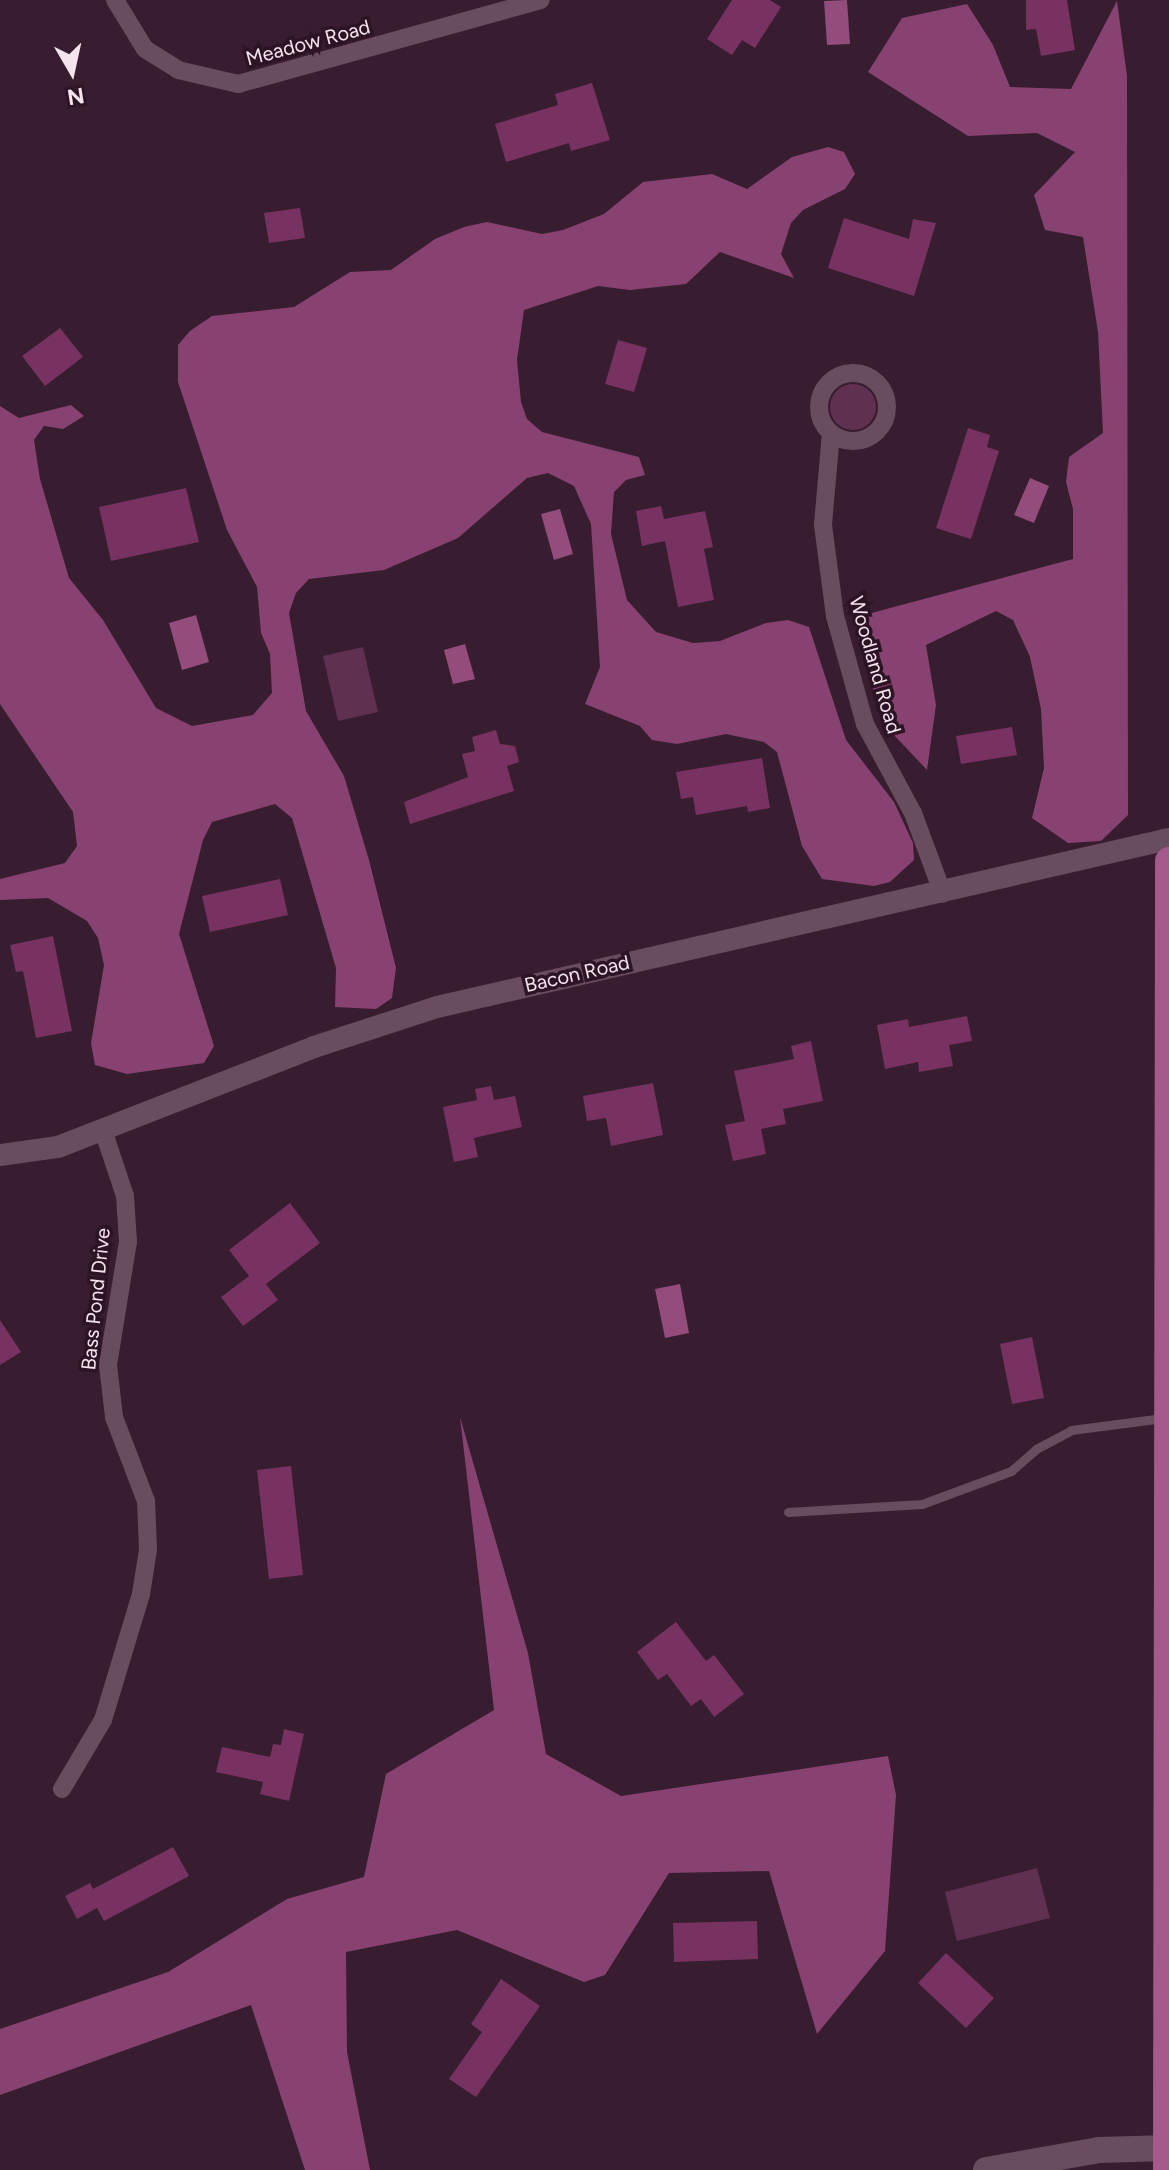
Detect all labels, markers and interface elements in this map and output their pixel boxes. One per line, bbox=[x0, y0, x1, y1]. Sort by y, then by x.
street label: Meadow Road bbox=[243, 15, 373, 71]
north arrow bbox=[32, 32, 112, 112]
text: N bbox=[65, 82, 86, 111]
street label: Woodland Road bbox=[844, 594, 906, 736]
street label: Bacon Road bbox=[522, 950, 632, 998]
street label: Bass Pond Drive bbox=[77, 1227, 115, 1371]

